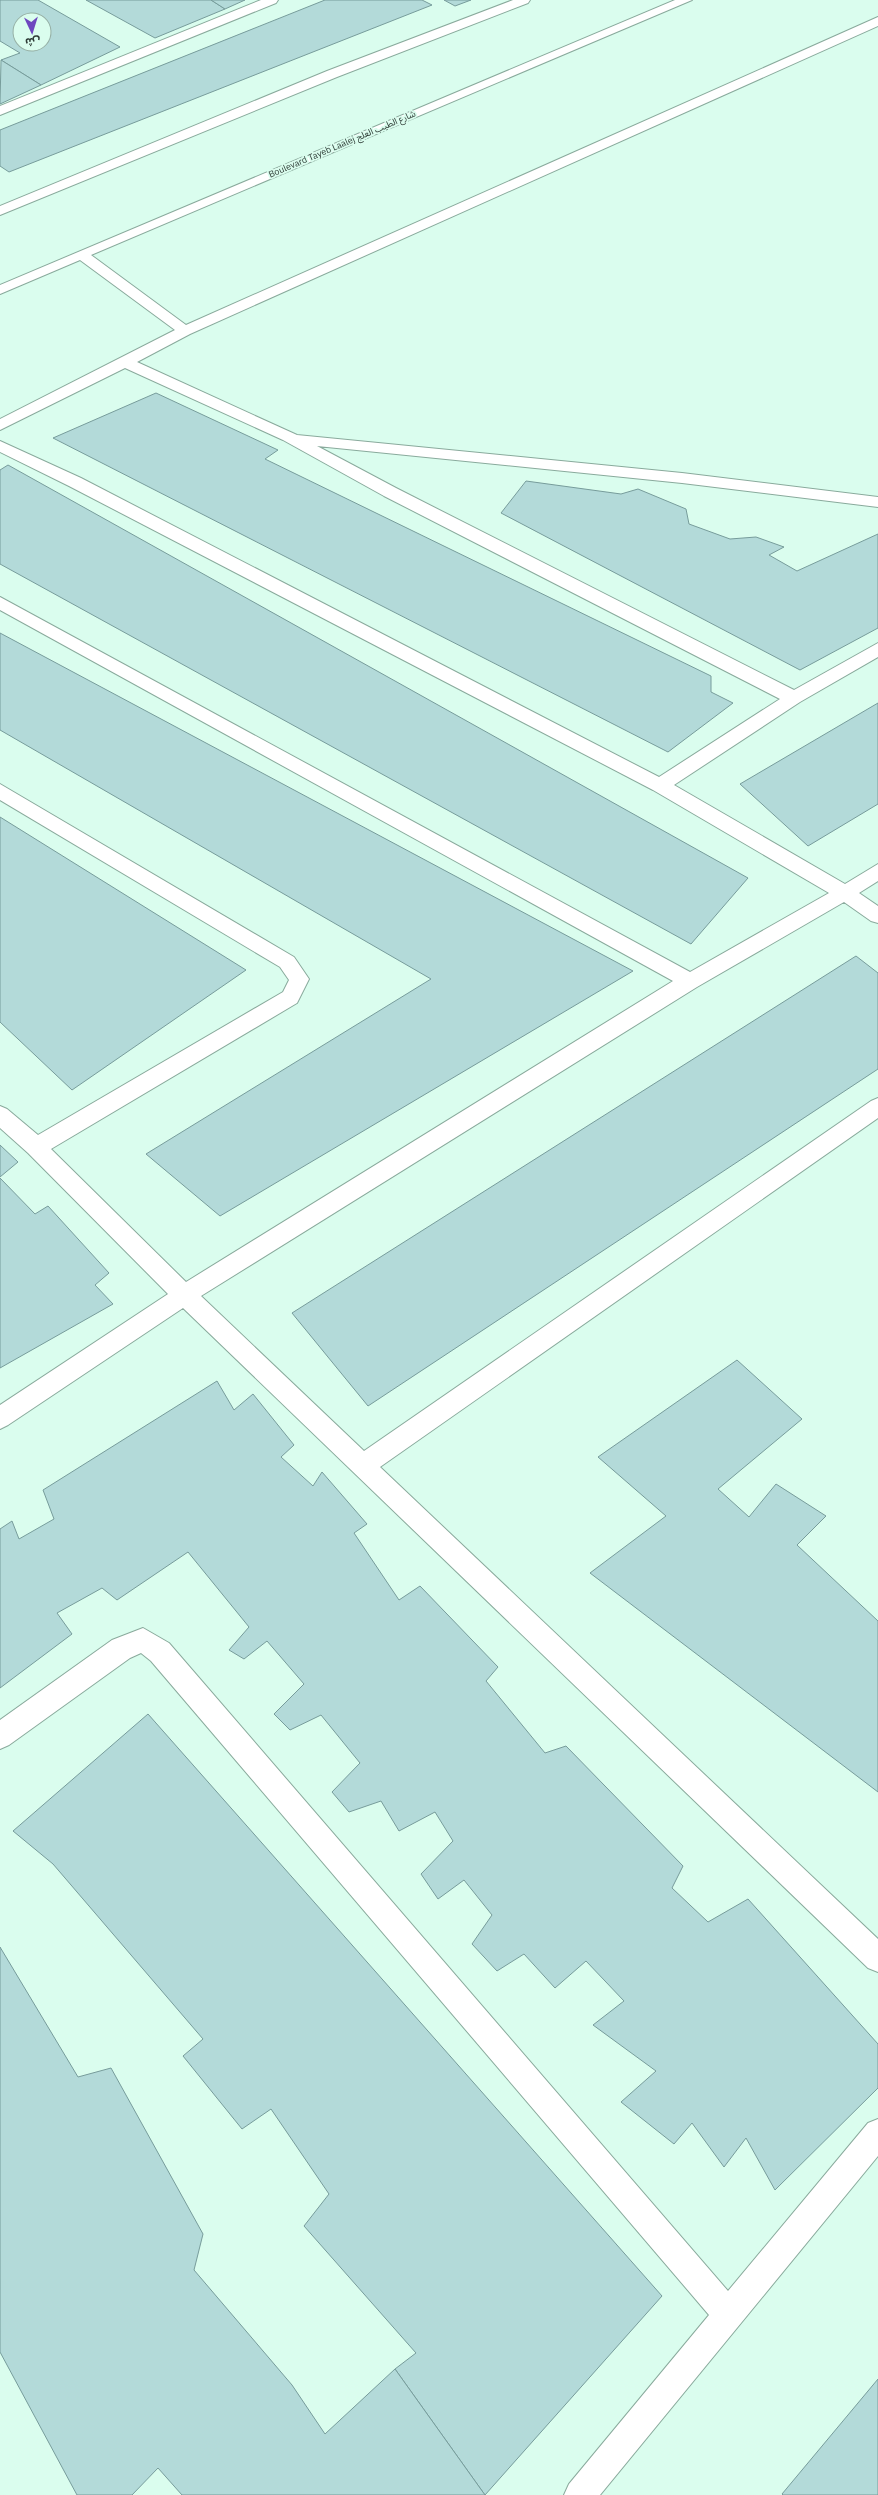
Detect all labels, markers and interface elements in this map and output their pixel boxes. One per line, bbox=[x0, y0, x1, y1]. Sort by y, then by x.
north arrow bbox=[12, 12, 52, 52]
text: ش bbox=[25, 34, 41, 49]
street label: Boulevard Tayeb Laalej شارع الطيب العلج bbox=[267, 107, 418, 181]

